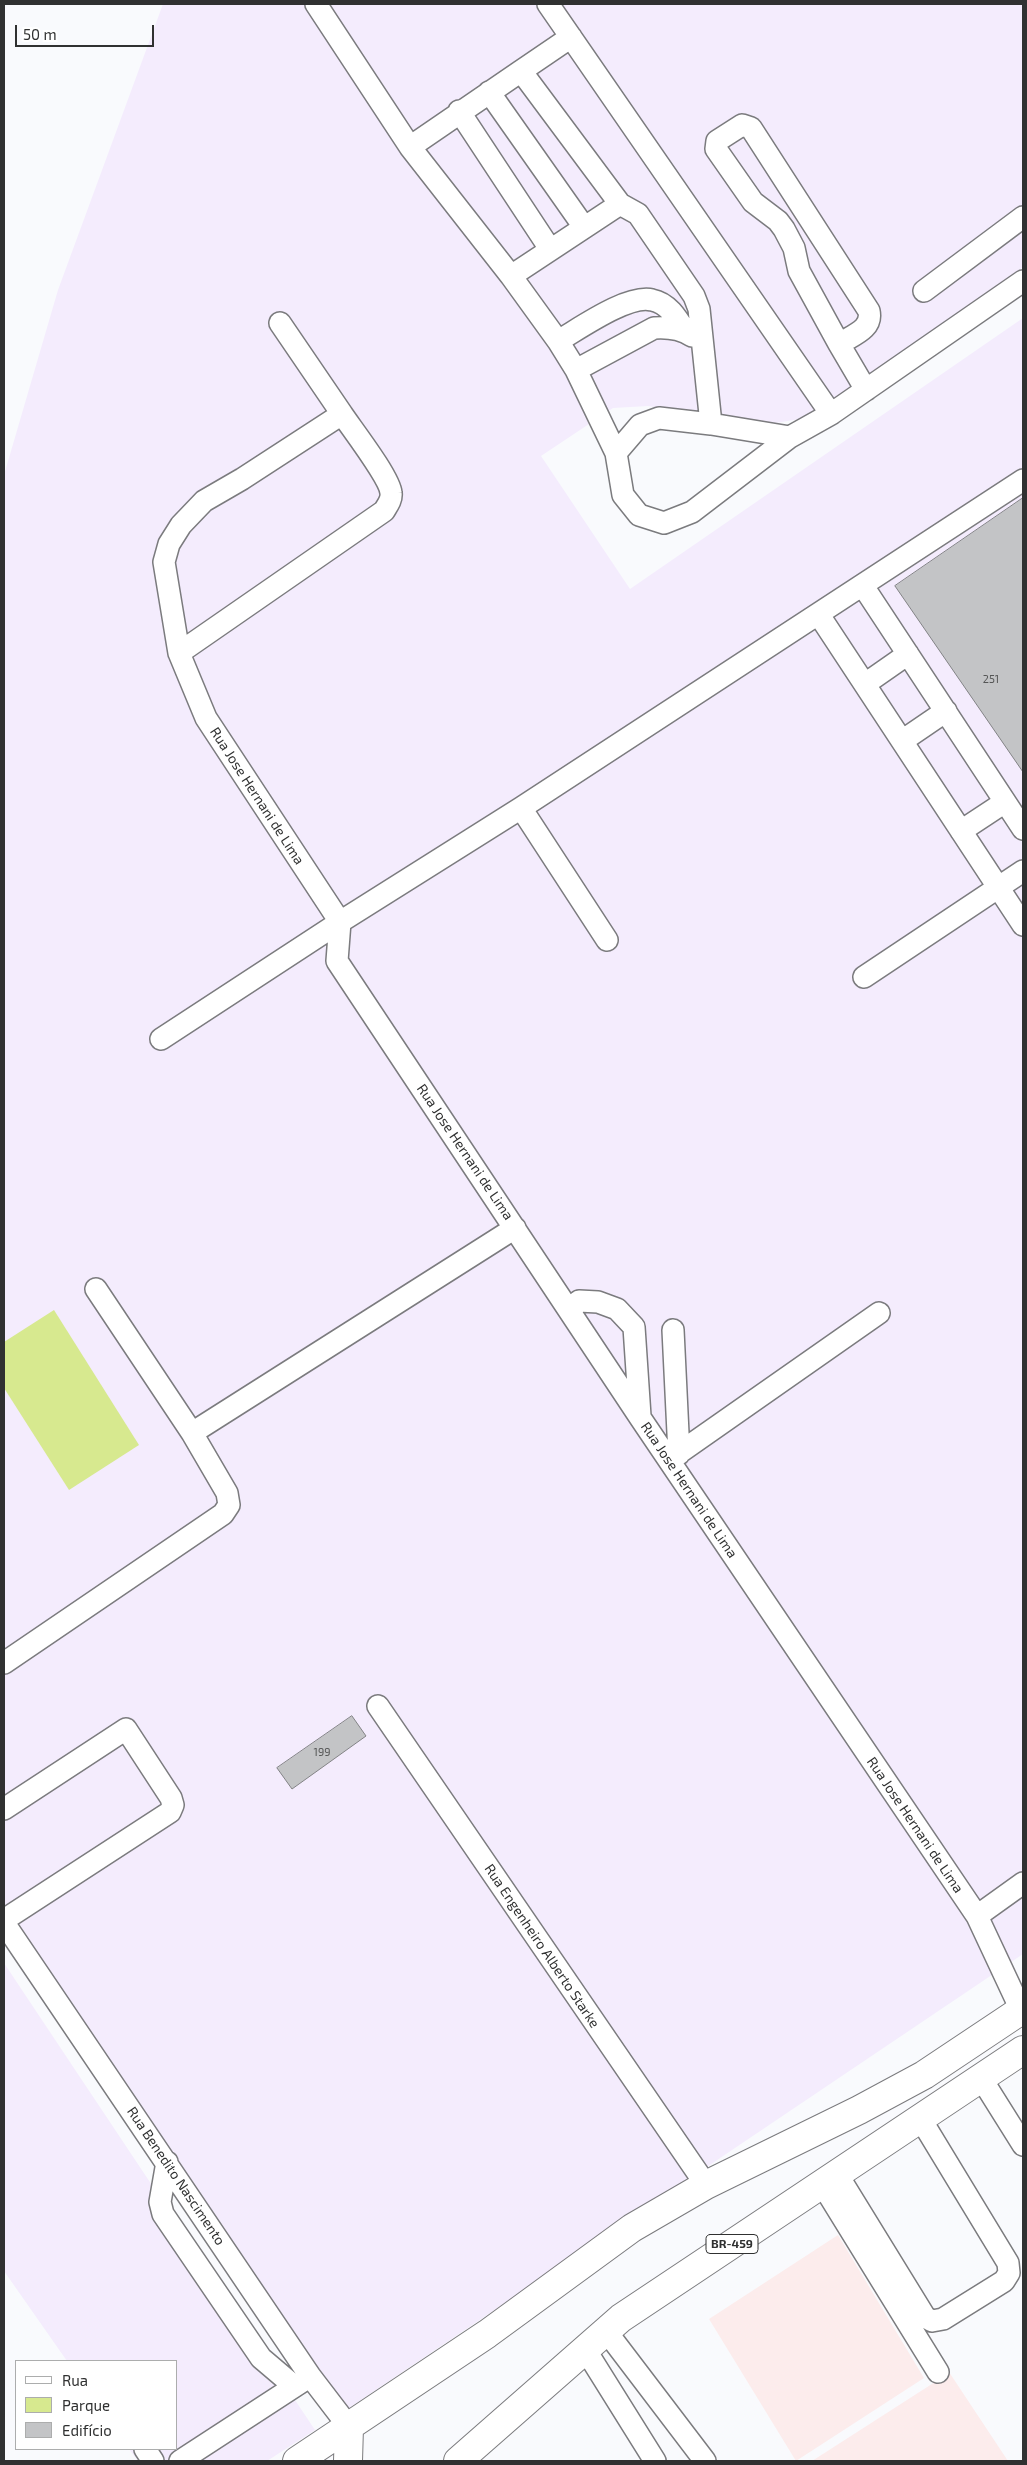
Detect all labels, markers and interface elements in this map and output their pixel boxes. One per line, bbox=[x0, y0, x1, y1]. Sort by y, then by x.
scale bar bbox=[18, 15, 156, 47]
text: 50 m bbox=[23, 25, 57, 43]
house number: 251 bbox=[983, 672, 999, 686]
street label: Rua Jose Hernani de Lima bbox=[206, 724, 308, 868]
street label: Rua Jose Hernani de Lima bbox=[413, 1081, 517, 1223]
street label: Rua Jose Hernani de Lima bbox=[637, 1419, 741, 1561]
house number: 199 bbox=[314, 1745, 330, 1759]
street label: Rua Jose Hernani de Lima bbox=[863, 1754, 967, 1896]
street label: Rua Engenheiro Alberto Starke bbox=[481, 1861, 603, 2031]
street label: Rua Benedito Nascimento bbox=[123, 2104, 229, 2248]
road number: BR-459 bbox=[706, 2234, 758, 2254]
legend bbox=[15, 2360, 178, 2450]
text: Rua bbox=[62, 2371, 88, 2389]
text: Parque bbox=[62, 2396, 110, 2414]
text: Edifício bbox=[62, 2421, 112, 2439]

